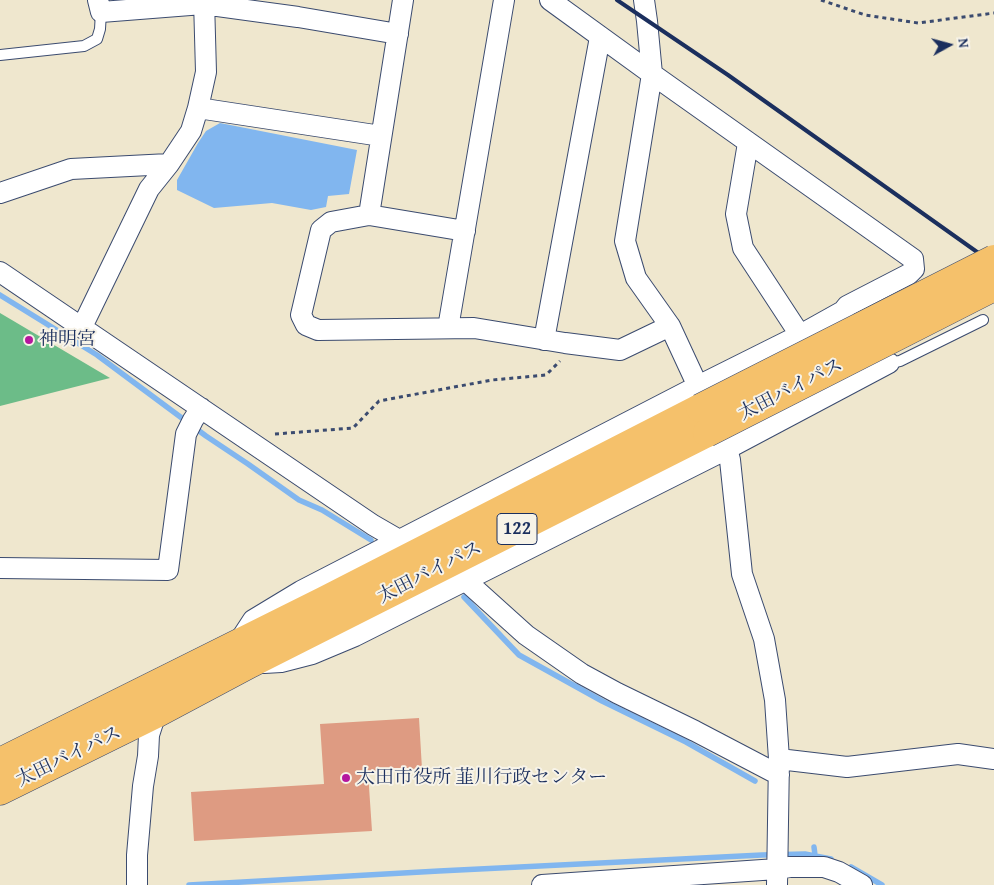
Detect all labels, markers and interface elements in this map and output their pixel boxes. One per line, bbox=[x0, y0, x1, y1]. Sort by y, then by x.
north arrow bbox=[924, 20, 974, 70]
text: N bbox=[953, 37, 974, 49]
place label: 神明宮 bbox=[39, 329, 96, 351]
marker: 神明宮 bbox=[23, 334, 35, 346]
street label: 太田バイパス bbox=[735, 354, 847, 426]
road number: 122 bbox=[497, 514, 537, 544]
street label: 太田バイパス bbox=[374, 537, 486, 609]
street label: 太田バイパス bbox=[13, 722, 125, 792]
place label: 太田市役所 韮川行政センター bbox=[356, 767, 607, 789]
marker: 太田市役所 韮川行政センター bbox=[340, 772, 352, 784]

